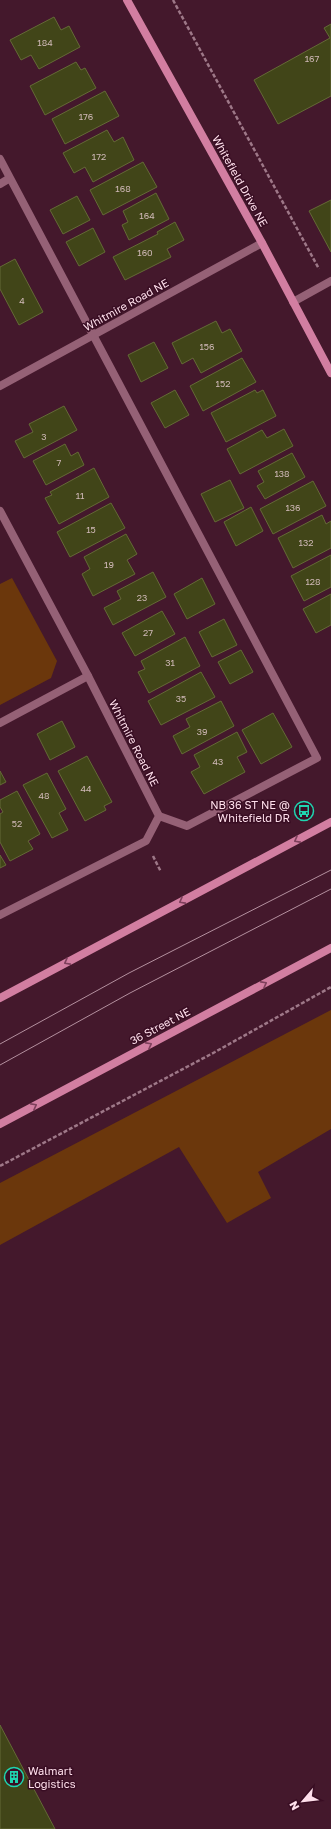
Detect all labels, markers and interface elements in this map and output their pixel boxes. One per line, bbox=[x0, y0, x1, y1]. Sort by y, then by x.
house number: 184 bbox=[37, 37, 53, 48]
house number: 167 bbox=[305, 53, 320, 64]
house number: 176 bbox=[79, 111, 93, 122]
street label: Whitefield Drive NE bbox=[210, 133, 271, 229]
house number: 172 bbox=[92, 151, 106, 162]
house number: 168 bbox=[115, 183, 131, 194]
house number: 164 bbox=[139, 210, 155, 221]
house number: 160 bbox=[137, 247, 153, 258]
street label: Whitmire Road NE bbox=[81, 276, 171, 333]
house number: 4 bbox=[19, 295, 25, 306]
house number: 156 bbox=[199, 341, 215, 352]
house number: 152 bbox=[216, 378, 230, 389]
house number: 3 bbox=[41, 431, 47, 442]
house number: 7 bbox=[57, 457, 62, 468]
house number: 138 bbox=[274, 468, 290, 479]
house number: 11 bbox=[76, 490, 85, 501]
house number: 136 bbox=[285, 502, 301, 513]
house number: 15 bbox=[86, 524, 96, 535]
house number: 132 bbox=[299, 537, 313, 548]
house number: 19 bbox=[104, 559, 114, 570]
house number: 128 bbox=[305, 576, 321, 587]
house number: 23 bbox=[137, 592, 147, 603]
house number: 27 bbox=[143, 627, 153, 638]
house number: 31 bbox=[165, 657, 175, 668]
house number: 35 bbox=[176, 693, 186, 704]
street label: Whitmire Road NE bbox=[107, 697, 162, 788]
house number: 39 bbox=[197, 726, 207, 737]
house number: 43 bbox=[213, 756, 223, 767]
house number: 44 bbox=[81, 783, 92, 794]
house number: 48 bbox=[39, 790, 49, 801]
place label: NB 36 ST NE @ Whitefield DR bbox=[210, 798, 290, 824]
bus stop icon: NB 36 ST NE @ Whitefield DR bbox=[293, 800, 315, 822]
house number: 52 bbox=[12, 818, 22, 829]
one-way arrow bbox=[293, 835, 301, 843]
one-way arrow bbox=[179, 897, 186, 904]
one-way arrow bbox=[64, 958, 71, 965]
one-way arrow bbox=[260, 981, 267, 988]
street label: 36 Street NE bbox=[127, 1004, 192, 1047]
one-way arrow bbox=[145, 1042, 152, 1050]
one-way arrow bbox=[30, 1103, 38, 1111]
place label: Walmart Logistics bbox=[28, 1764, 76, 1790]
building icon: Walmart Logistics bbox=[3, 1766, 25, 1788]
north arrow bbox=[283, 1781, 323, 1821]
text: N bbox=[286, 1799, 301, 1813]

